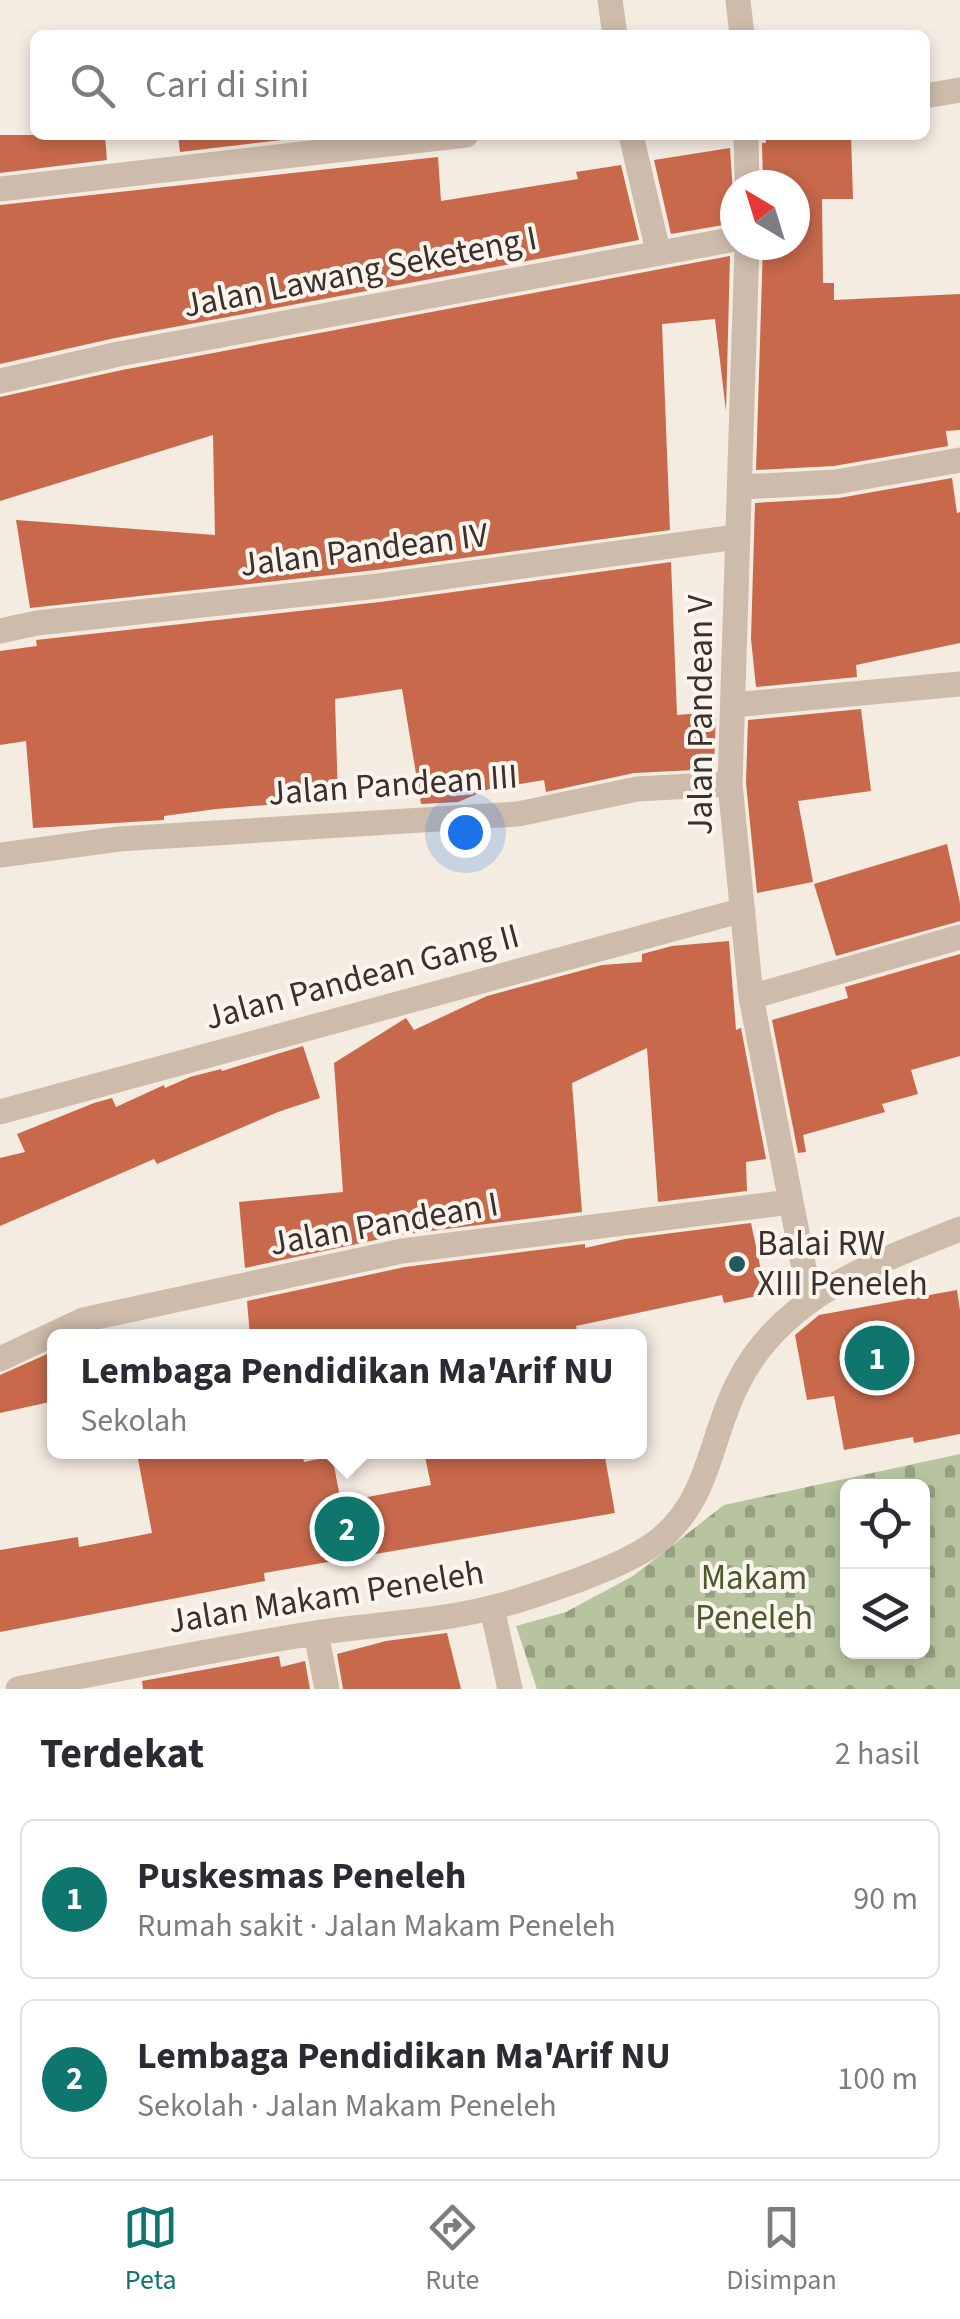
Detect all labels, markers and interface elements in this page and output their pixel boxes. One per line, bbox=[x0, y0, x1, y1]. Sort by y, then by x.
search box bbox=[30, 30, 930, 140]
icon: search bbox=[65, 58, 120, 113]
text: Cari di sini bbox=[145, 58, 309, 112]
north arrow bbox=[720, 170, 810, 260]
street label: Jalan Lawang Seketeng I bbox=[179, 213, 541, 331]
street label: Jalan Pandean IV bbox=[237, 510, 492, 590]
street label: Jalan Pandean V bbox=[676, 594, 726, 835]
street label: Jalan Pandean III bbox=[267, 751, 519, 819]
your location bbox=[440, 807, 491, 858]
street label: Jalan Pandean Gang II bbox=[199, 911, 525, 1043]
street label: Jalan Pandean I bbox=[266, 1179, 502, 1269]
place label: Balai RW XIII Peneleh bbox=[757, 1219, 928, 1309]
marker: Balai RW XIII Peneleh bbox=[726, 1253, 748, 1275]
pin: 1 bbox=[844, 1320, 910, 1396]
popup bbox=[47, 1329, 647, 1459]
text: Lembaga Pendidikan Ma'Arif NU bbox=[80, 1344, 614, 1398]
text: Sekolah bbox=[80, 1398, 187, 1444]
map controls bbox=[840, 1479, 930, 1659]
button: locate bbox=[840, 1479, 930, 1569]
pin: 2 bbox=[314, 1492, 380, 1566]
street label: Jalan Makam Peneleh bbox=[165, 1547, 487, 1647]
park label: Makam Peneleh bbox=[695, 1553, 813, 1643]
button: layers bbox=[840, 1569, 930, 1659]
text: Terdekat bbox=[40, 1724, 204, 1784]
text: 2 hasil bbox=[835, 1731, 920, 1777]
text: Puskesmas Peneleh bbox=[137, 1849, 467, 1903]
text: 1 bbox=[66, 1876, 83, 1922]
text: 90 m bbox=[853, 1876, 918, 1922]
text: Rumah sakit · Jalan Makam Peneleh bbox=[137, 1903, 616, 1949]
text: Lembaga Pendidikan Ma'Arif NU bbox=[137, 2029, 671, 2083]
text: 2 bbox=[66, 2056, 83, 2102]
text: 100 m bbox=[837, 2056, 918, 2102]
text: Sekolah · Jalan Makam Peneleh bbox=[137, 2083, 557, 2129]
tab: Peta bbox=[123, 2200, 178, 2300]
tab: Rute bbox=[425, 2200, 480, 2300]
tab: Disimpan bbox=[726, 2200, 837, 2300]

